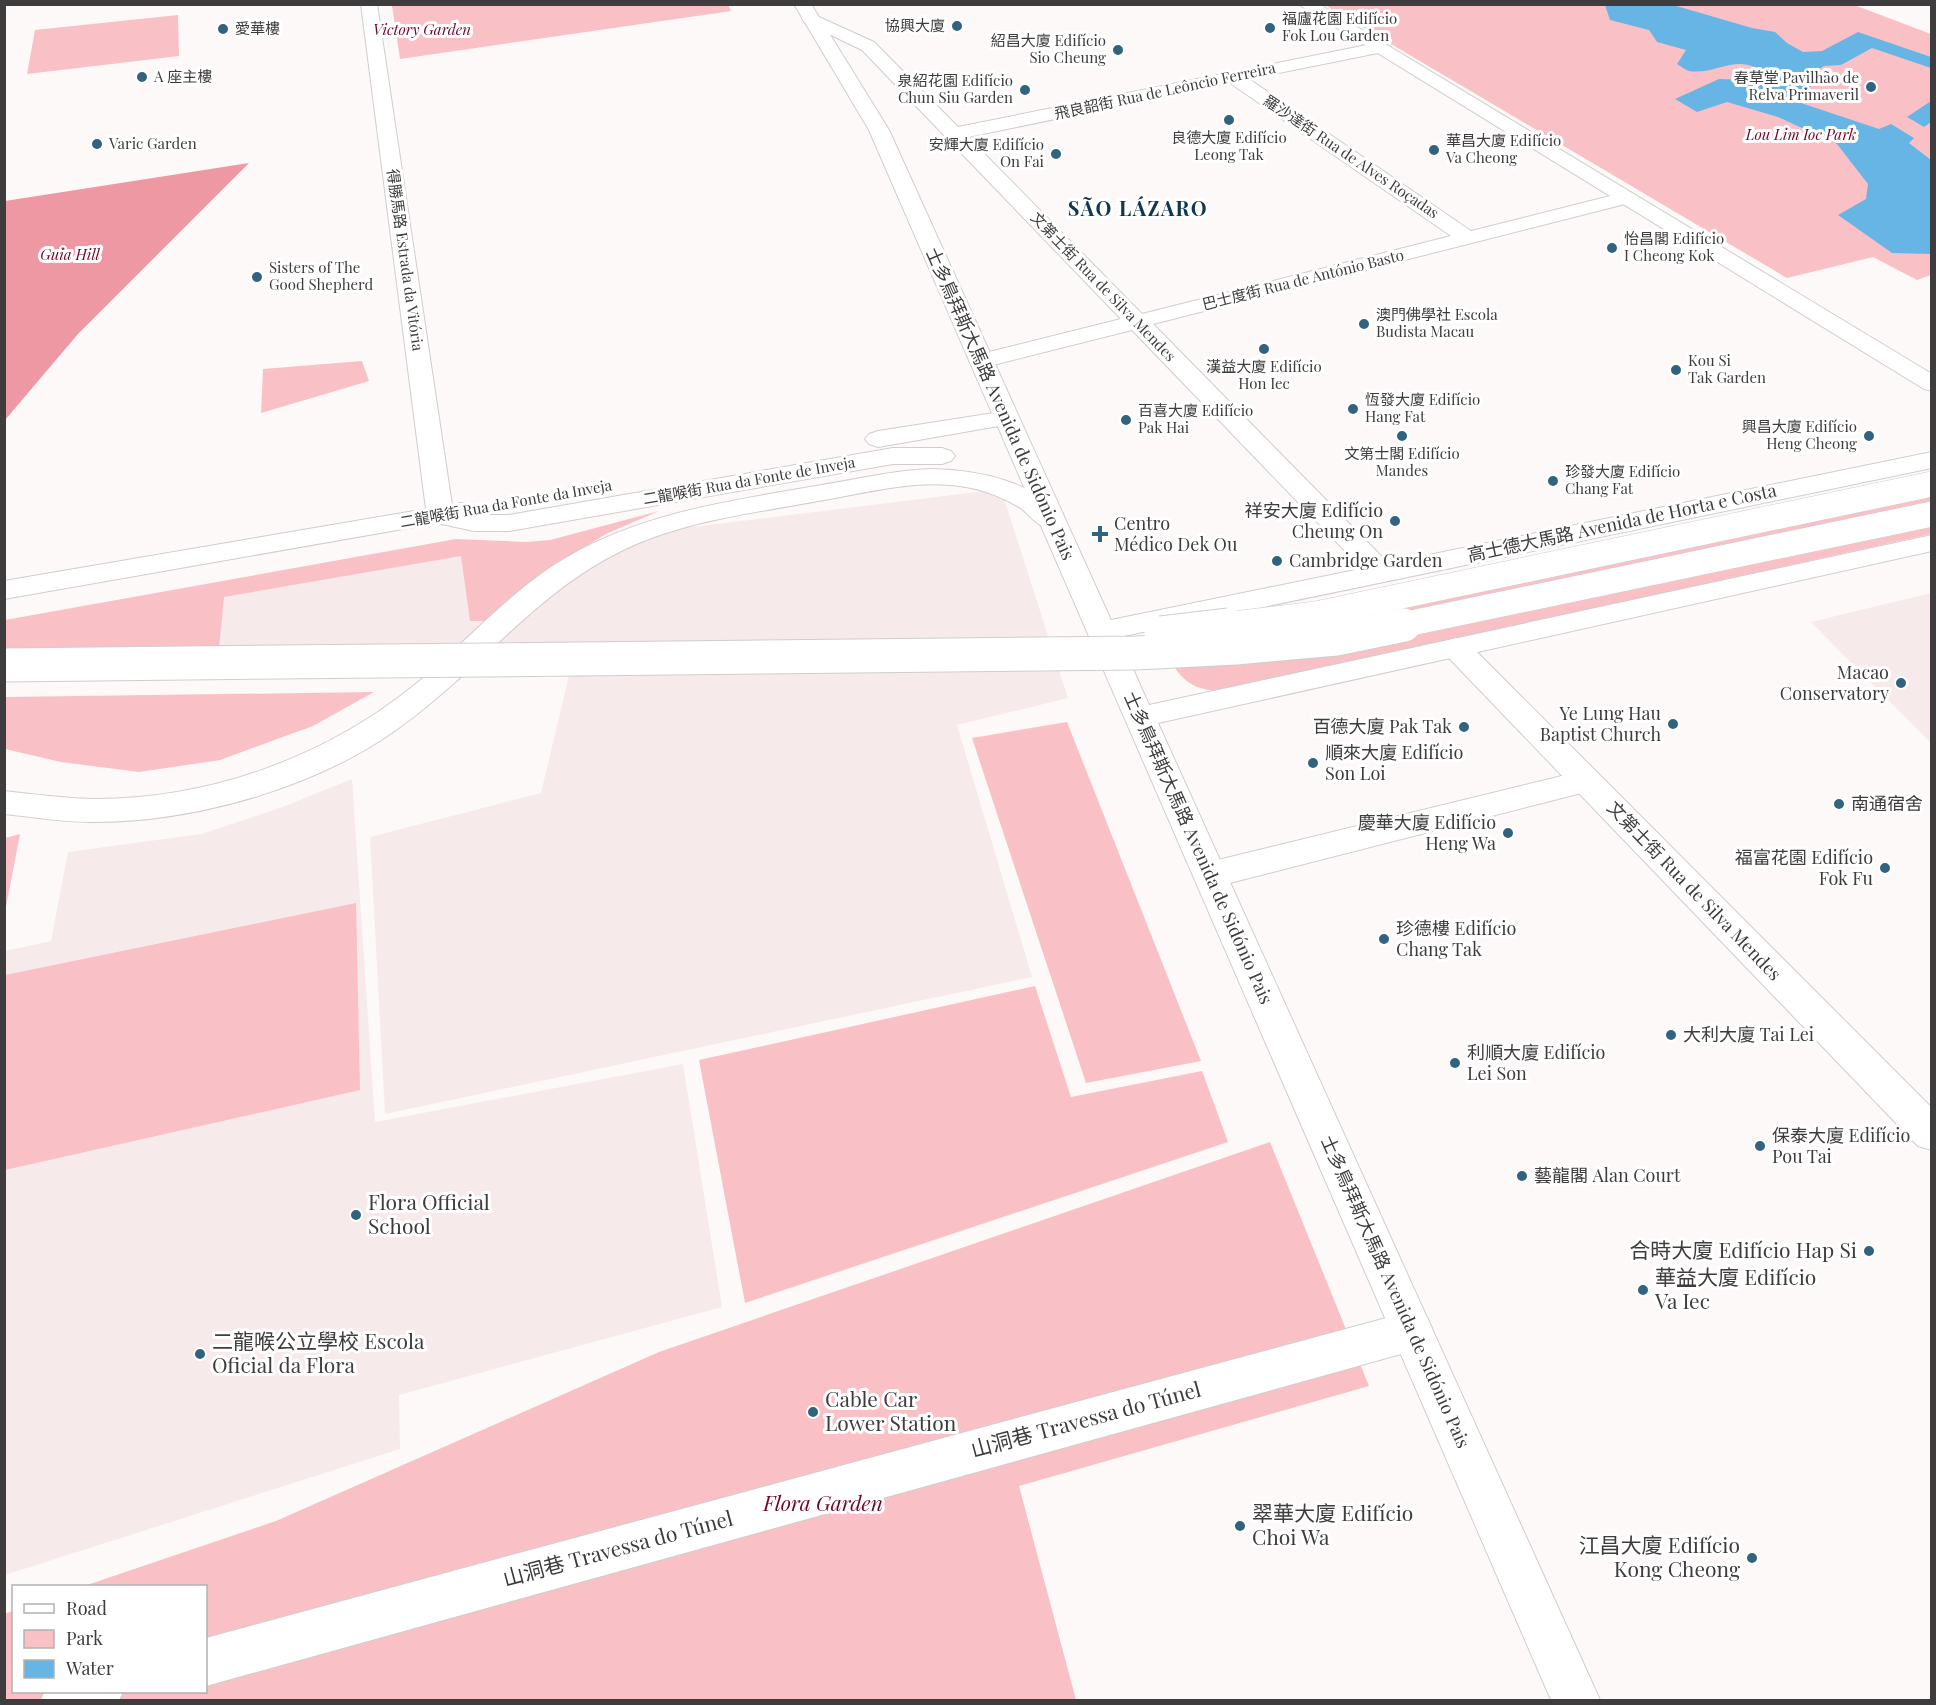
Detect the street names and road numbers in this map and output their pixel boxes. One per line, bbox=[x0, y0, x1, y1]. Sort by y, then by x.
street label: 飛良韶街 Rua de Leôncio Ferreira bbox=[1052, 57, 1278, 123]
street label: 羅沙達街 Rua de Alves Roçadas bbox=[1260, 90, 1443, 222]
street label: 得勝馬路 Estrada da Vitória bbox=[383, 168, 429, 353]
street label: 文第士街 Rua de Silva Mendes bbox=[1027, 207, 1181, 365]
street label: 士多鳥拜斯大馬路 Avenida de Sidónio Pais bbox=[921, 244, 1081, 564]
street label: 巴士度街 Rua de António Basto bbox=[1200, 244, 1406, 314]
street label: 二龍喉街 Rua da Fonte de Inveja bbox=[641, 451, 857, 509]
street label: 二龍喉街 Rua da Fonte da Inveja bbox=[398, 474, 614, 532]
street label: 高士德大馬路 Avenida de Horta e Costa bbox=[1465, 477, 1779, 567]
street label: 士多鳥拜斯大馬路 Avenida de Sidónio Pais bbox=[1119, 688, 1279, 1008]
street label: 文第士街 Rua de Silva Mendes bbox=[1602, 795, 1787, 985]
street label: 士多鳥拜斯大馬路 Avenida de Sidónio Pais bbox=[1316, 1132, 1476, 1452]
street label: 山洞巷 Travessa do Túnel bbox=[967, 1374, 1204, 1462]
street label: 山洞巷 Travessa do Túnel bbox=[499, 1503, 736, 1591]

